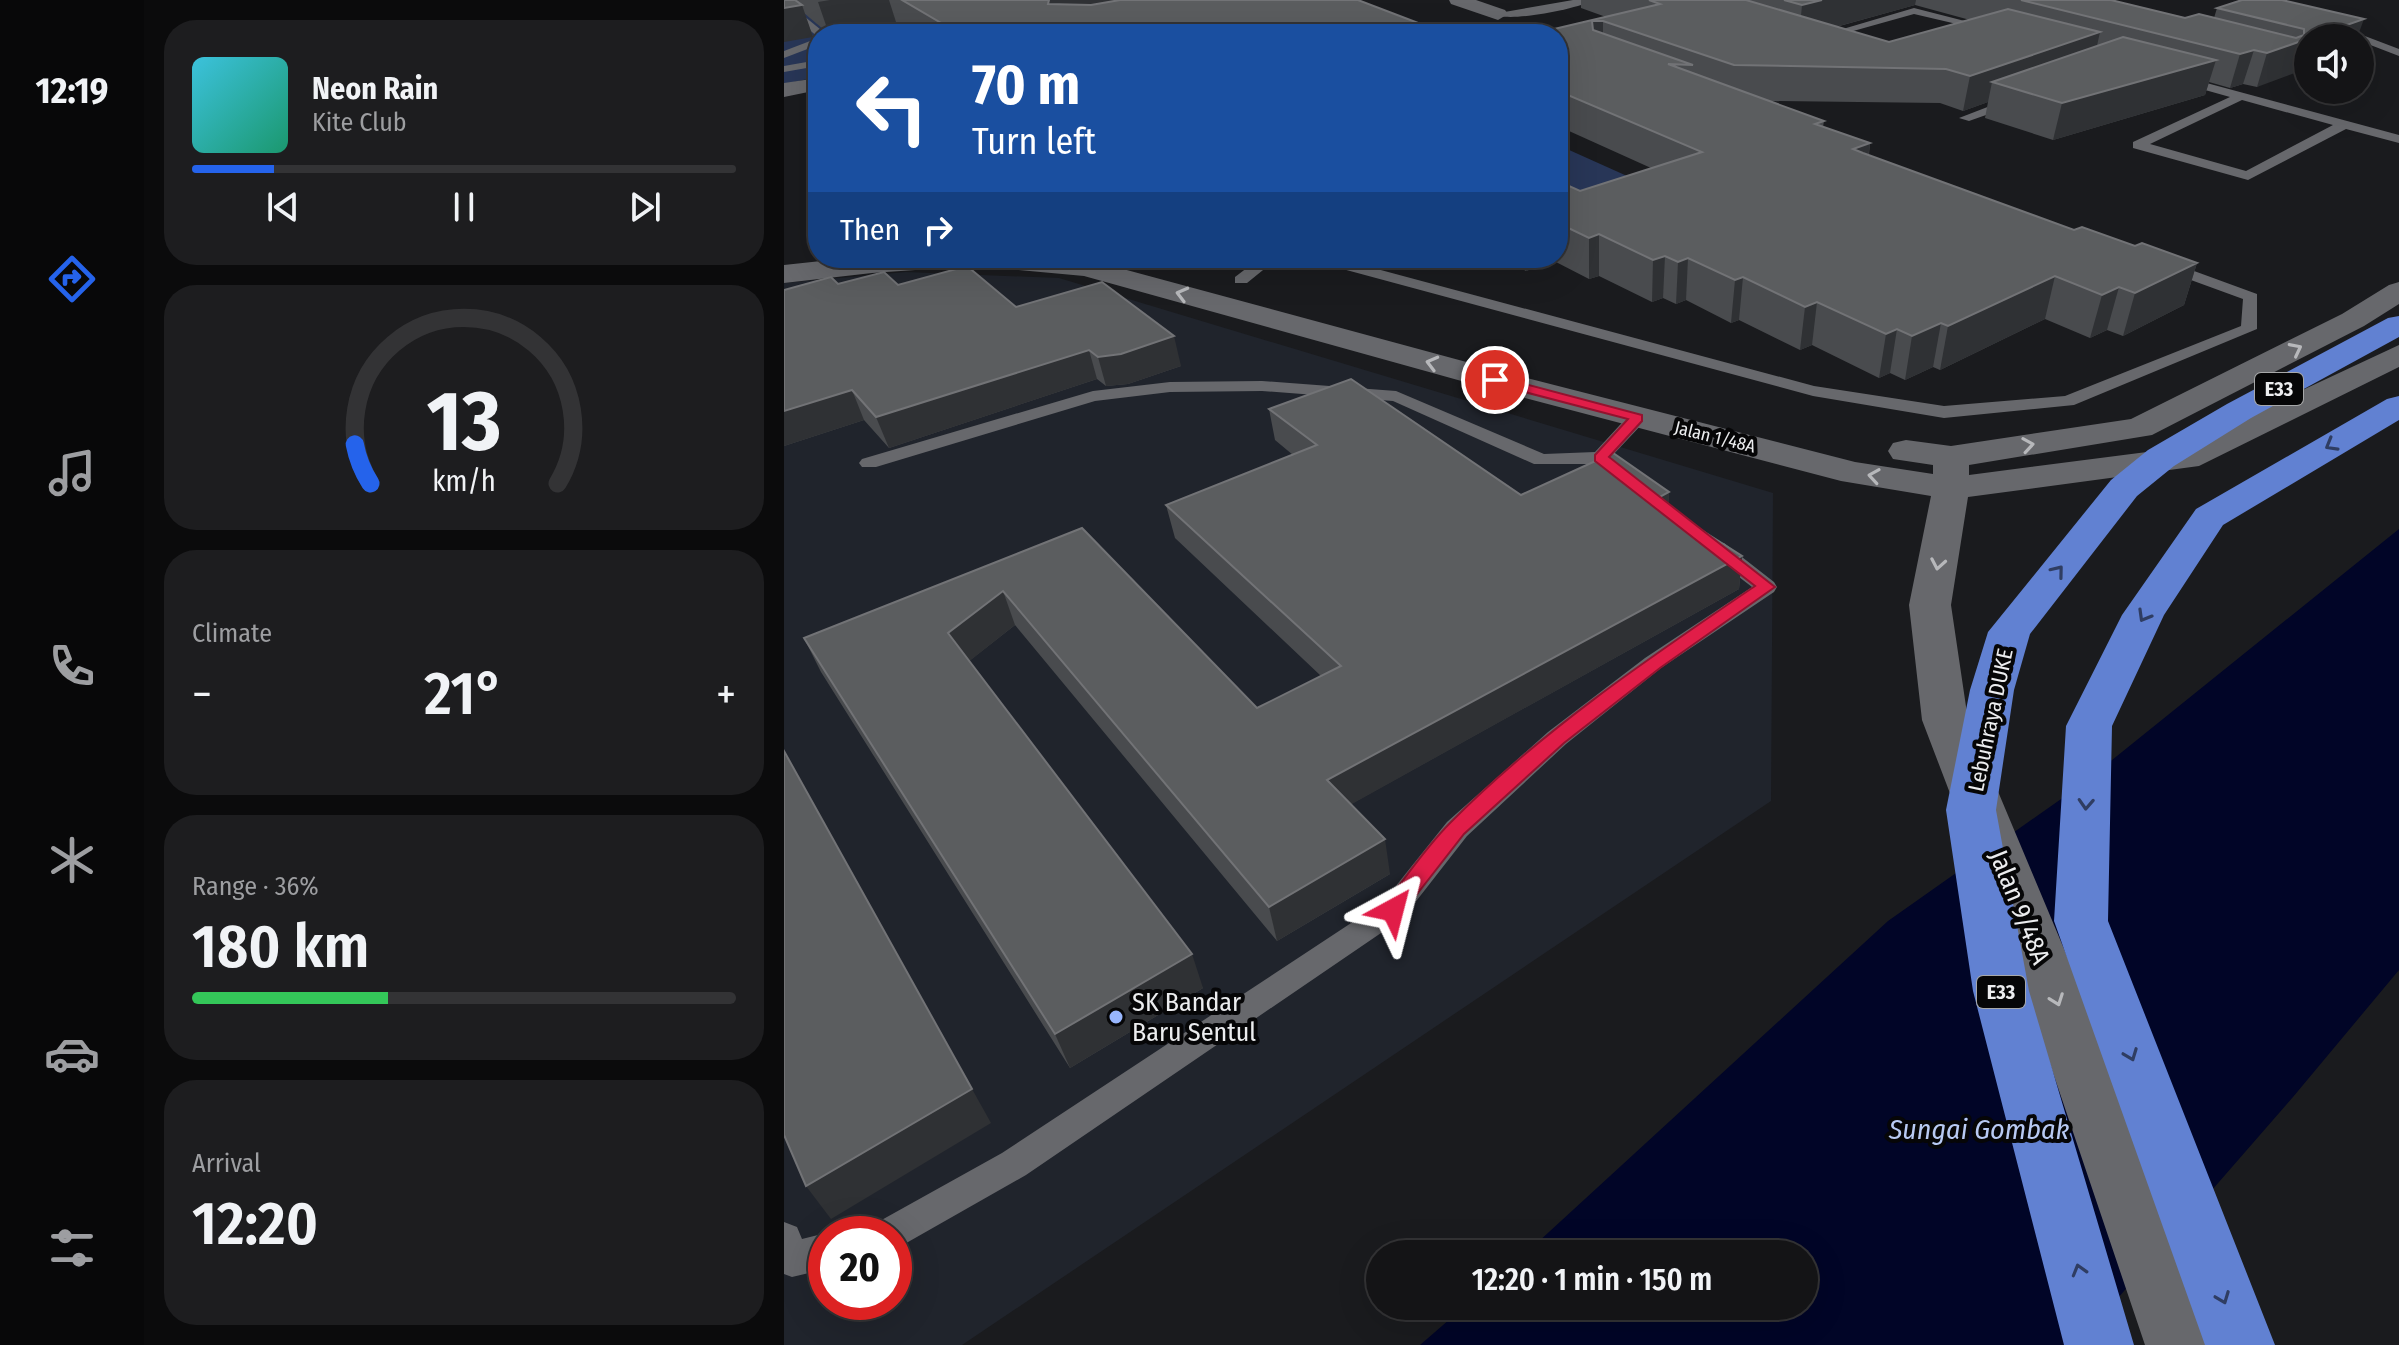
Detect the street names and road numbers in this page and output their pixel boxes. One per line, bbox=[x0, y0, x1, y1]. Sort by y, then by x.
road number: E33 bbox=[2255, 373, 2303, 405]
street label: Jalan 1/48A bbox=[1672, 416, 1758, 458]
street label: Lebuhraya DUKE bbox=[1962, 646, 2019, 794]
street label: Jalan 9/48A bbox=[1983, 845, 2057, 969]
road number: E33 bbox=[1977, 976, 2025, 1008]

